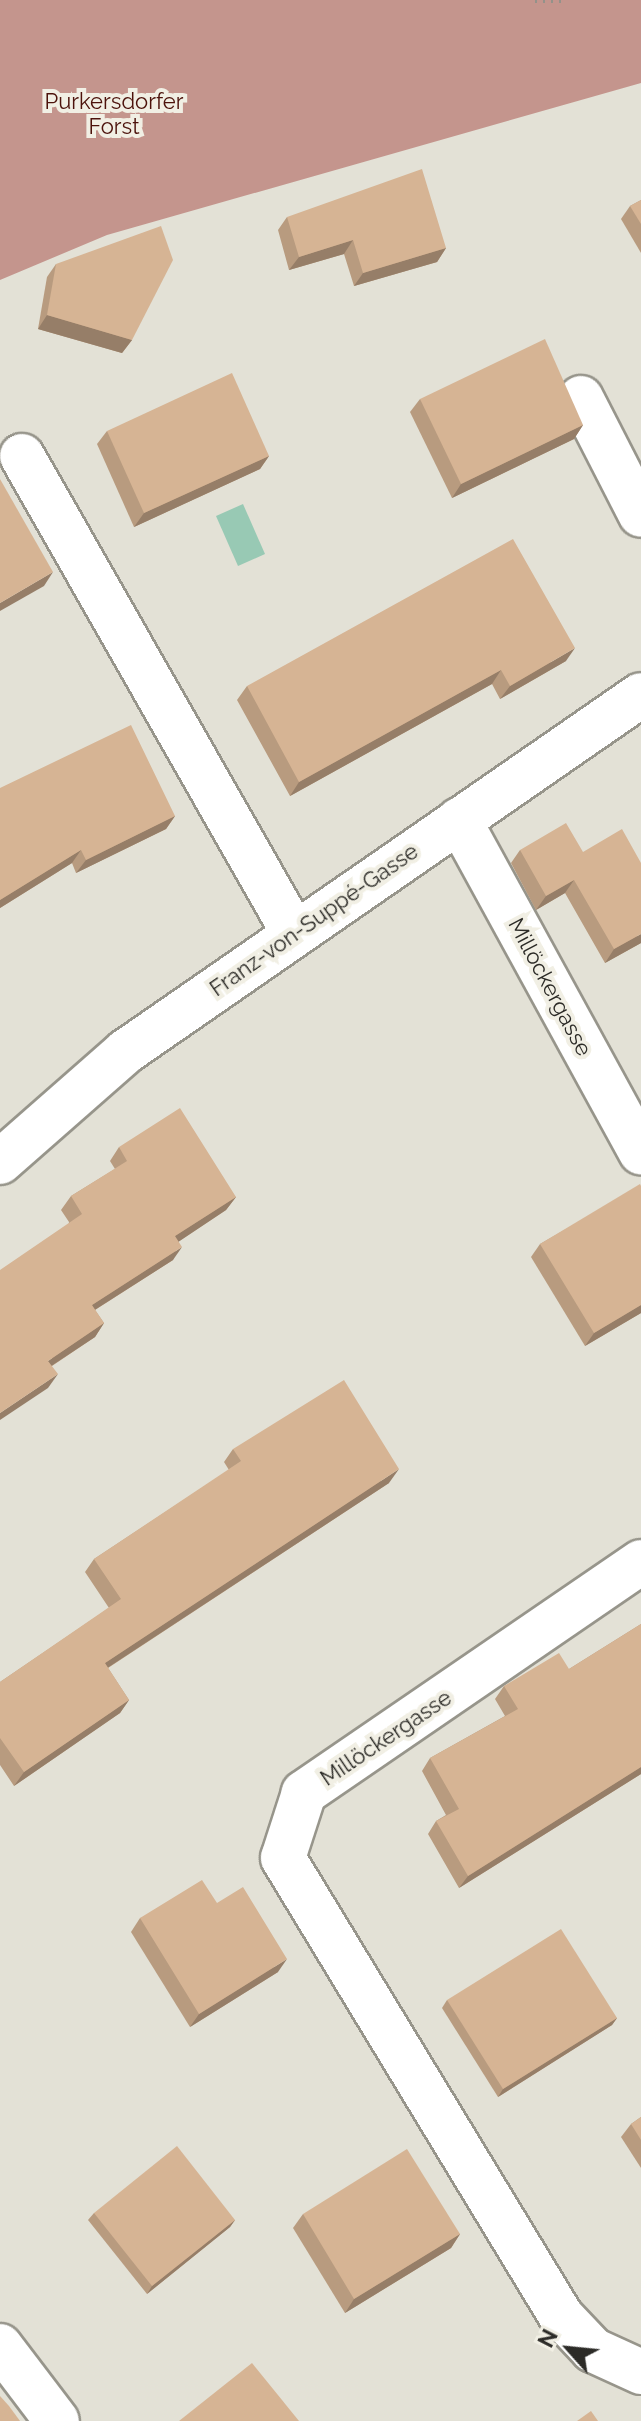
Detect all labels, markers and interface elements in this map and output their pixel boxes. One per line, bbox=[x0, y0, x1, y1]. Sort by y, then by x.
park label: Purkersdorfer Forst bbox=[45, 88, 183, 140]
street label: Franz-von-Suppé-Gasse bbox=[205, 838, 423, 1002]
street label: Millöckergasse bbox=[503, 914, 597, 1060]
street label: Millöckergasse bbox=[315, 1684, 457, 1792]
north arrow bbox=[529, 2309, 609, 2389]
text: N bbox=[532, 2325, 563, 2351]

